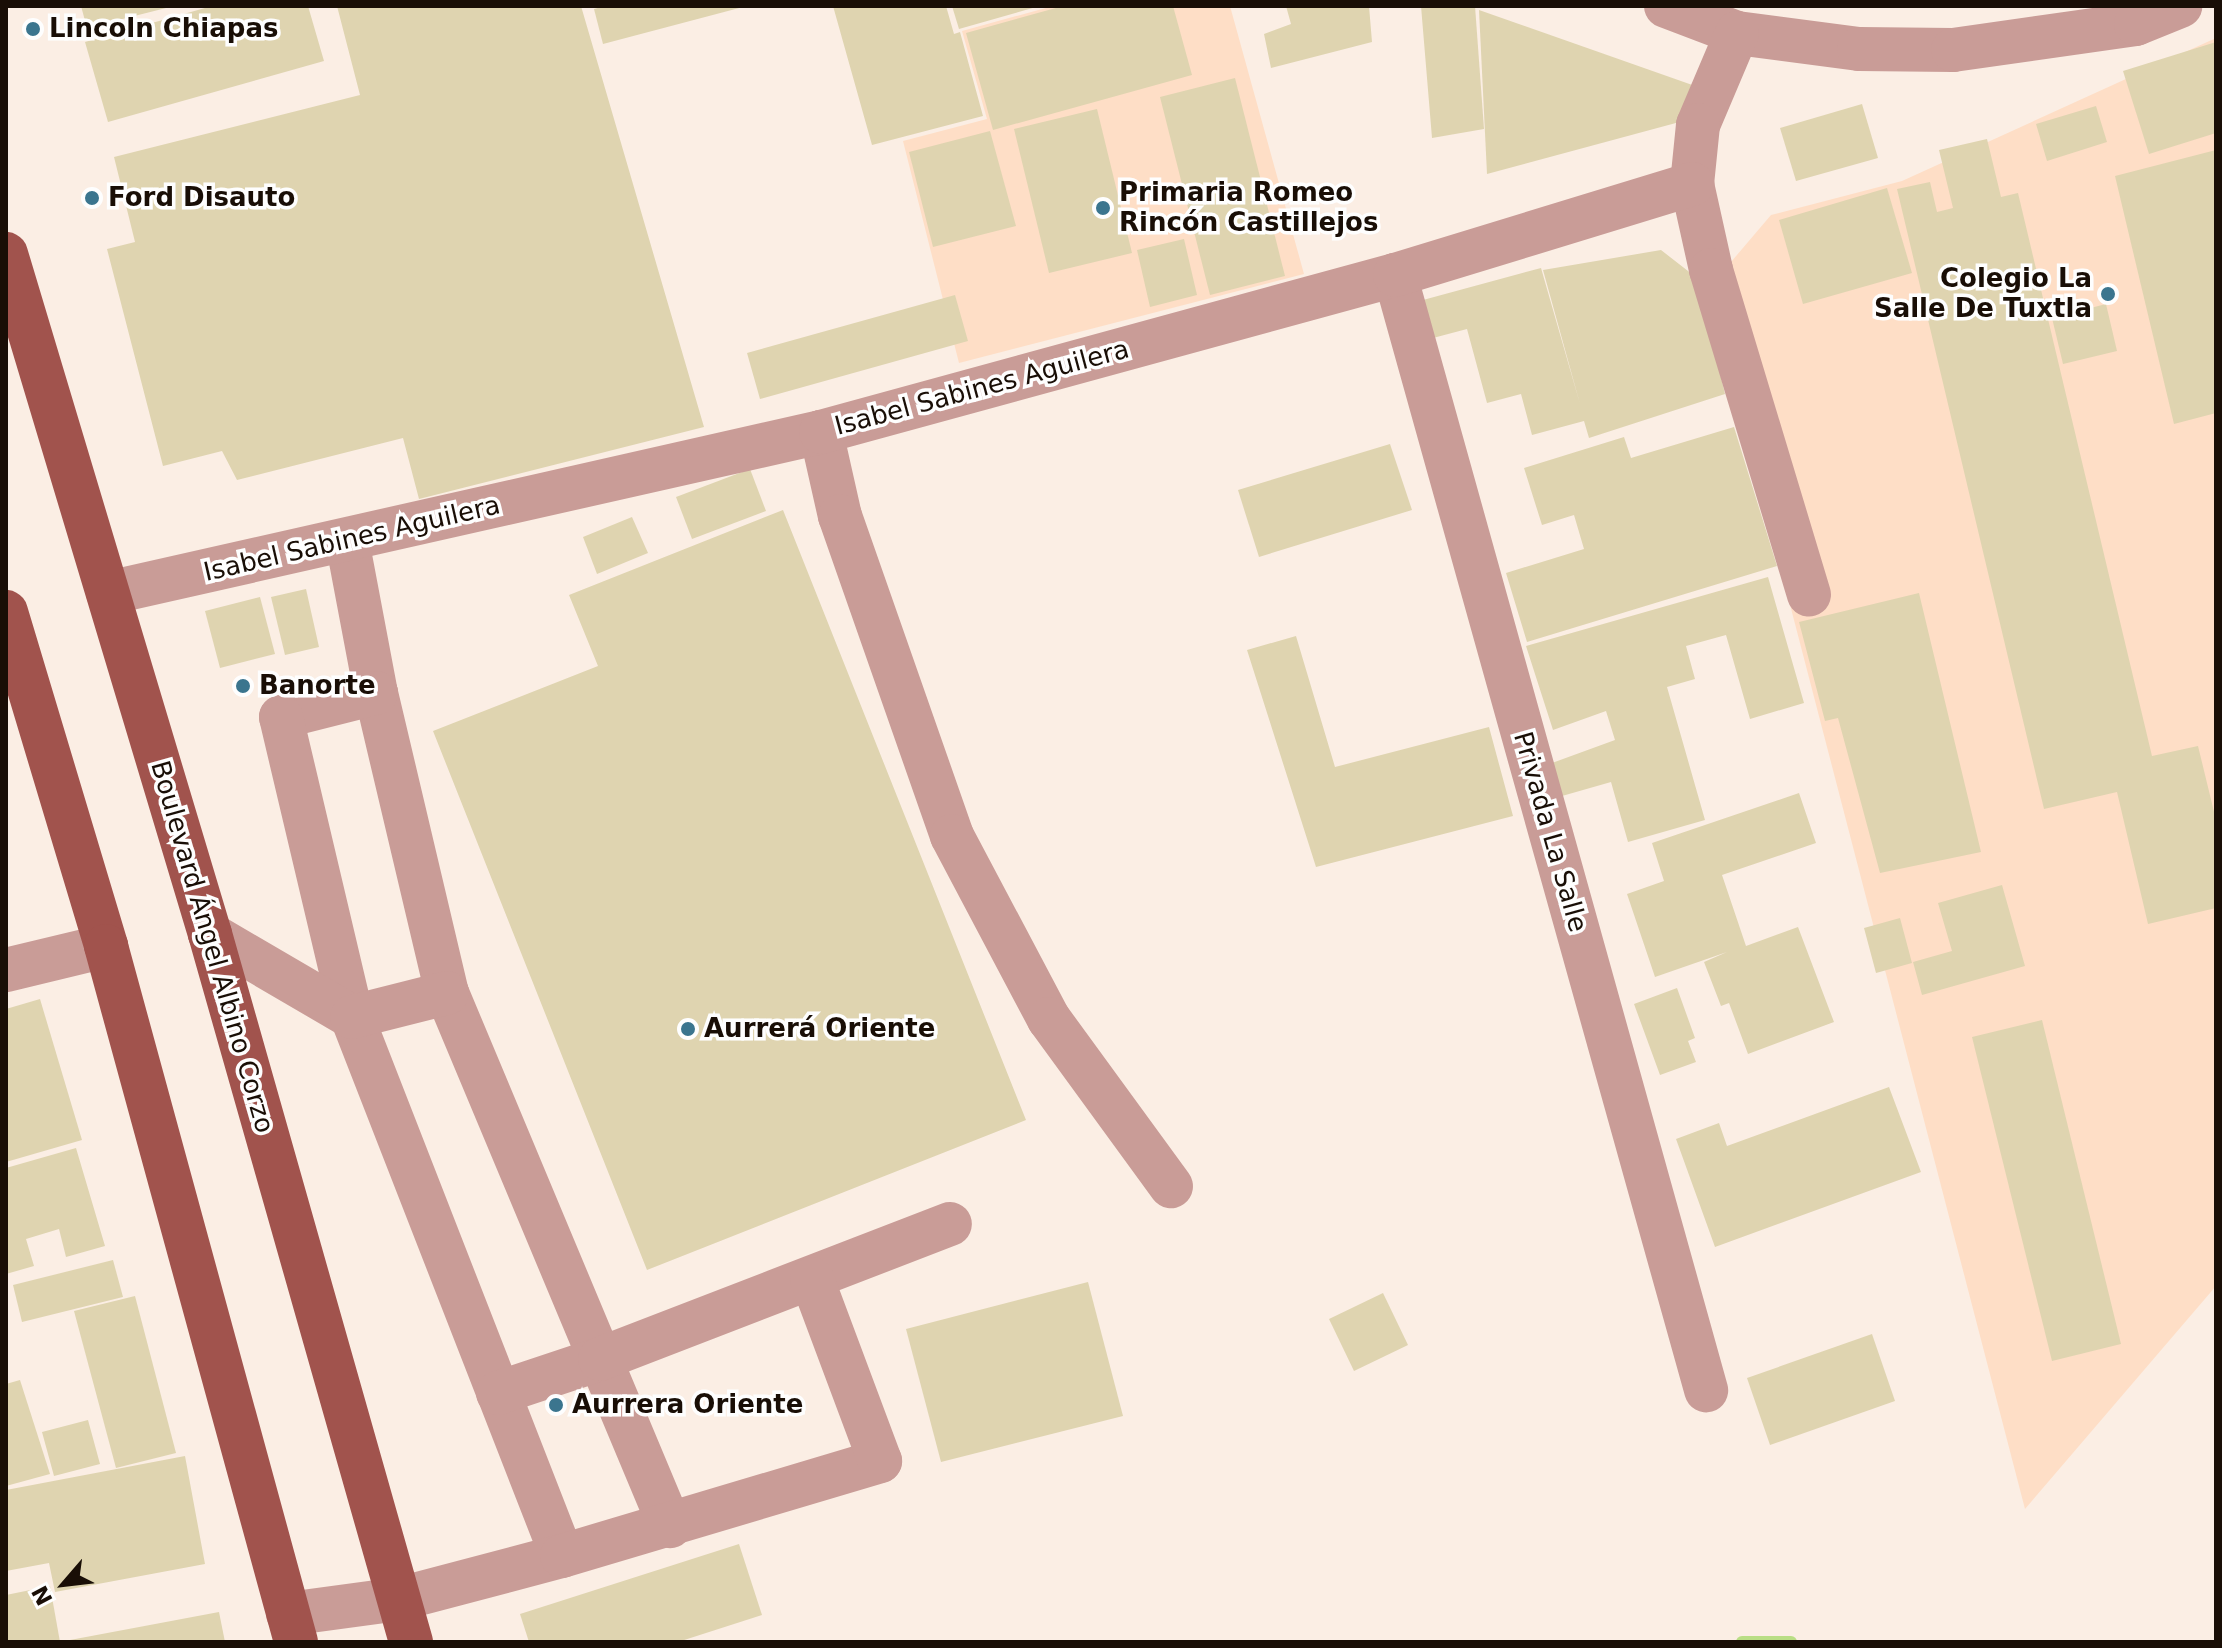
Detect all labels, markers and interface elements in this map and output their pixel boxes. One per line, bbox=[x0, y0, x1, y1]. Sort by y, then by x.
place label: Lincoln Chiapas bbox=[49, 13, 278, 45]
marker: Lincoln Chiapas bbox=[24, 20, 42, 38]
place label: Primaria Romeo Rincón Castillejos bbox=[1119, 177, 1378, 238]
place label: Ford Disauto bbox=[108, 182, 295, 214]
marker: Ford Disauto bbox=[83, 189, 101, 207]
marker: Primaria Romeo Rincón Castillejos bbox=[1094, 199, 1112, 217]
place label: Colegio La Salle De Tuxtla bbox=[1874, 263, 2092, 324]
marker: Colegio La Salle De Tuxtla bbox=[2099, 285, 2117, 303]
street label: Isabel Sabines Aguilera bbox=[831, 334, 1133, 442]
street label: Isabel Sabines Aguilera bbox=[201, 490, 503, 588]
place label: Banorte bbox=[259, 670, 376, 702]
marker: Banorte bbox=[234, 677, 252, 695]
street label: Privada La Salle bbox=[1507, 728, 1593, 936]
street label: Boulevard Ángel Albino Corzo bbox=[144, 757, 280, 1137]
place label: Aurrerá Oriente bbox=[704, 1013, 935, 1045]
marker: Aurrerá Oriente bbox=[679, 1020, 697, 1038]
place label: Aurrera Oriente bbox=[572, 1389, 803, 1421]
marker: Aurrera Oriente bbox=[547, 1396, 565, 1414]
north arrow bbox=[24, 1544, 104, 1624]
text: N bbox=[27, 1582, 58, 1610]

